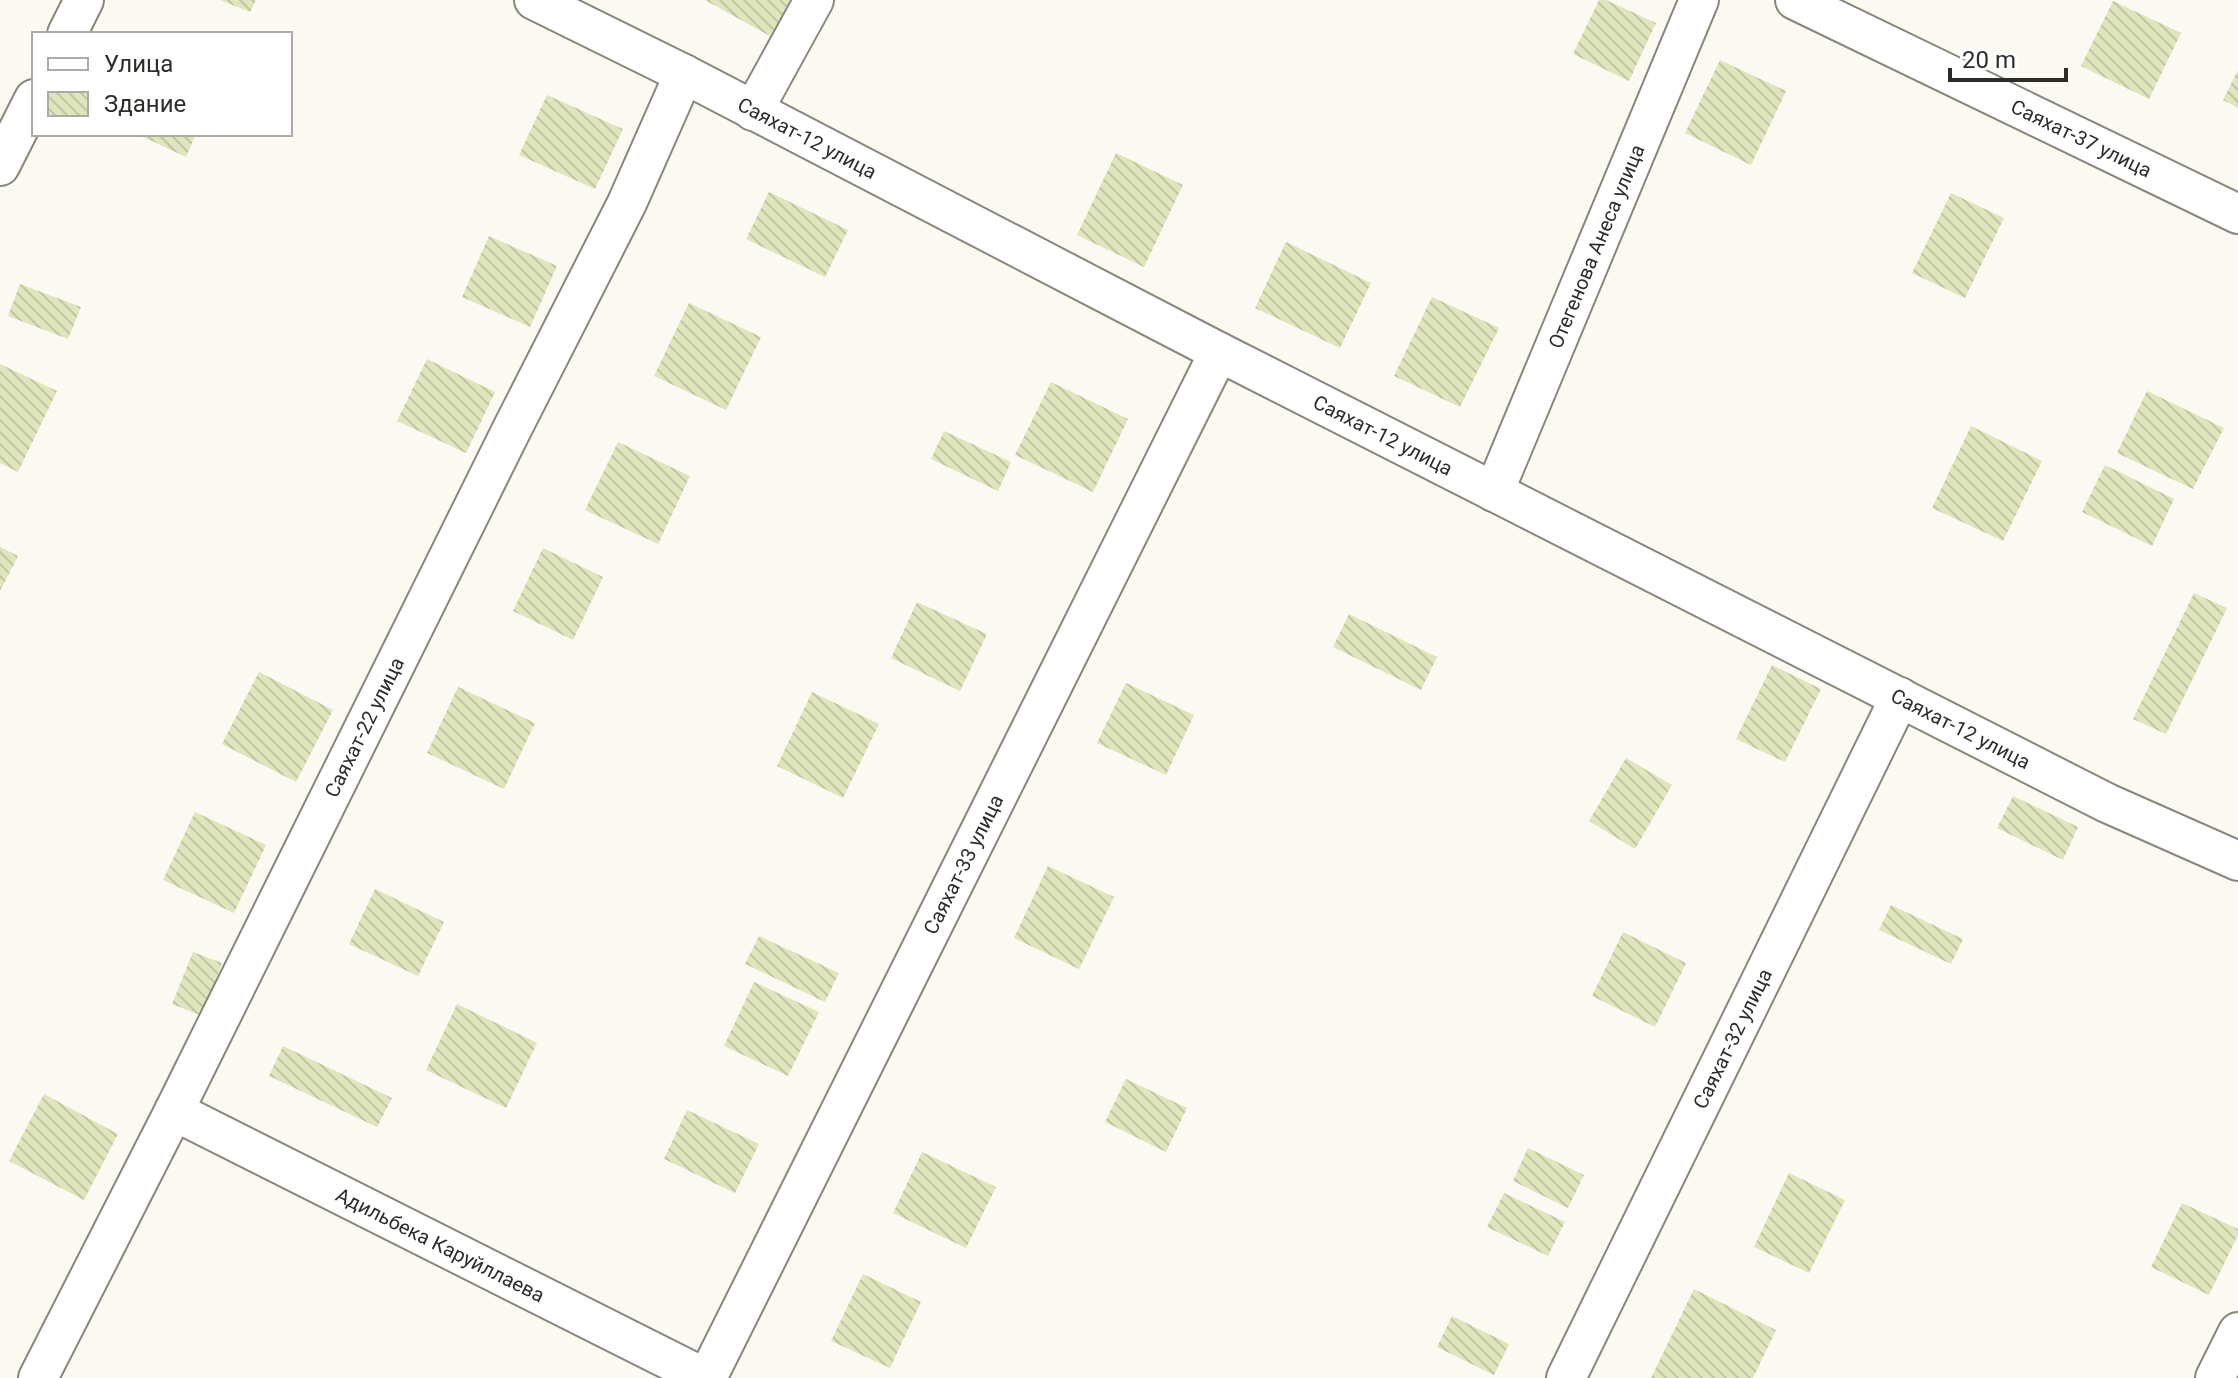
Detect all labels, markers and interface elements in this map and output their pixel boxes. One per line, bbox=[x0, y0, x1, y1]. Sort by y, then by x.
legend bbox=[32, 32, 292, 136]
scale bar bbox=[1950, 32, 2066, 82]
text: 20 m bbox=[1962, 46, 2016, 74]
text: Улица bbox=[104, 50, 173, 78]
text: Здание bbox=[104, 90, 186, 118]
street label: Саяхат-12 улица bbox=[734, 92, 881, 184]
street label: Саяхат-37 улица bbox=[2007, 94, 2155, 182]
street label: Отегенова Анеса улица bbox=[1543, 141, 1649, 352]
street label: Саяхат-12 улица bbox=[1309, 390, 1457, 481]
street label: Саяхат-22 улица bbox=[319, 653, 409, 801]
street label: Саяхат-12 улица bbox=[1887, 683, 2034, 774]
street label: Саяхат-33 улица bbox=[918, 791, 1008, 938]
street label: Саяхат-32 улица bbox=[1688, 965, 1777, 1113]
street label: Адильбека Каруйллаева bbox=[332, 1182, 549, 1307]

